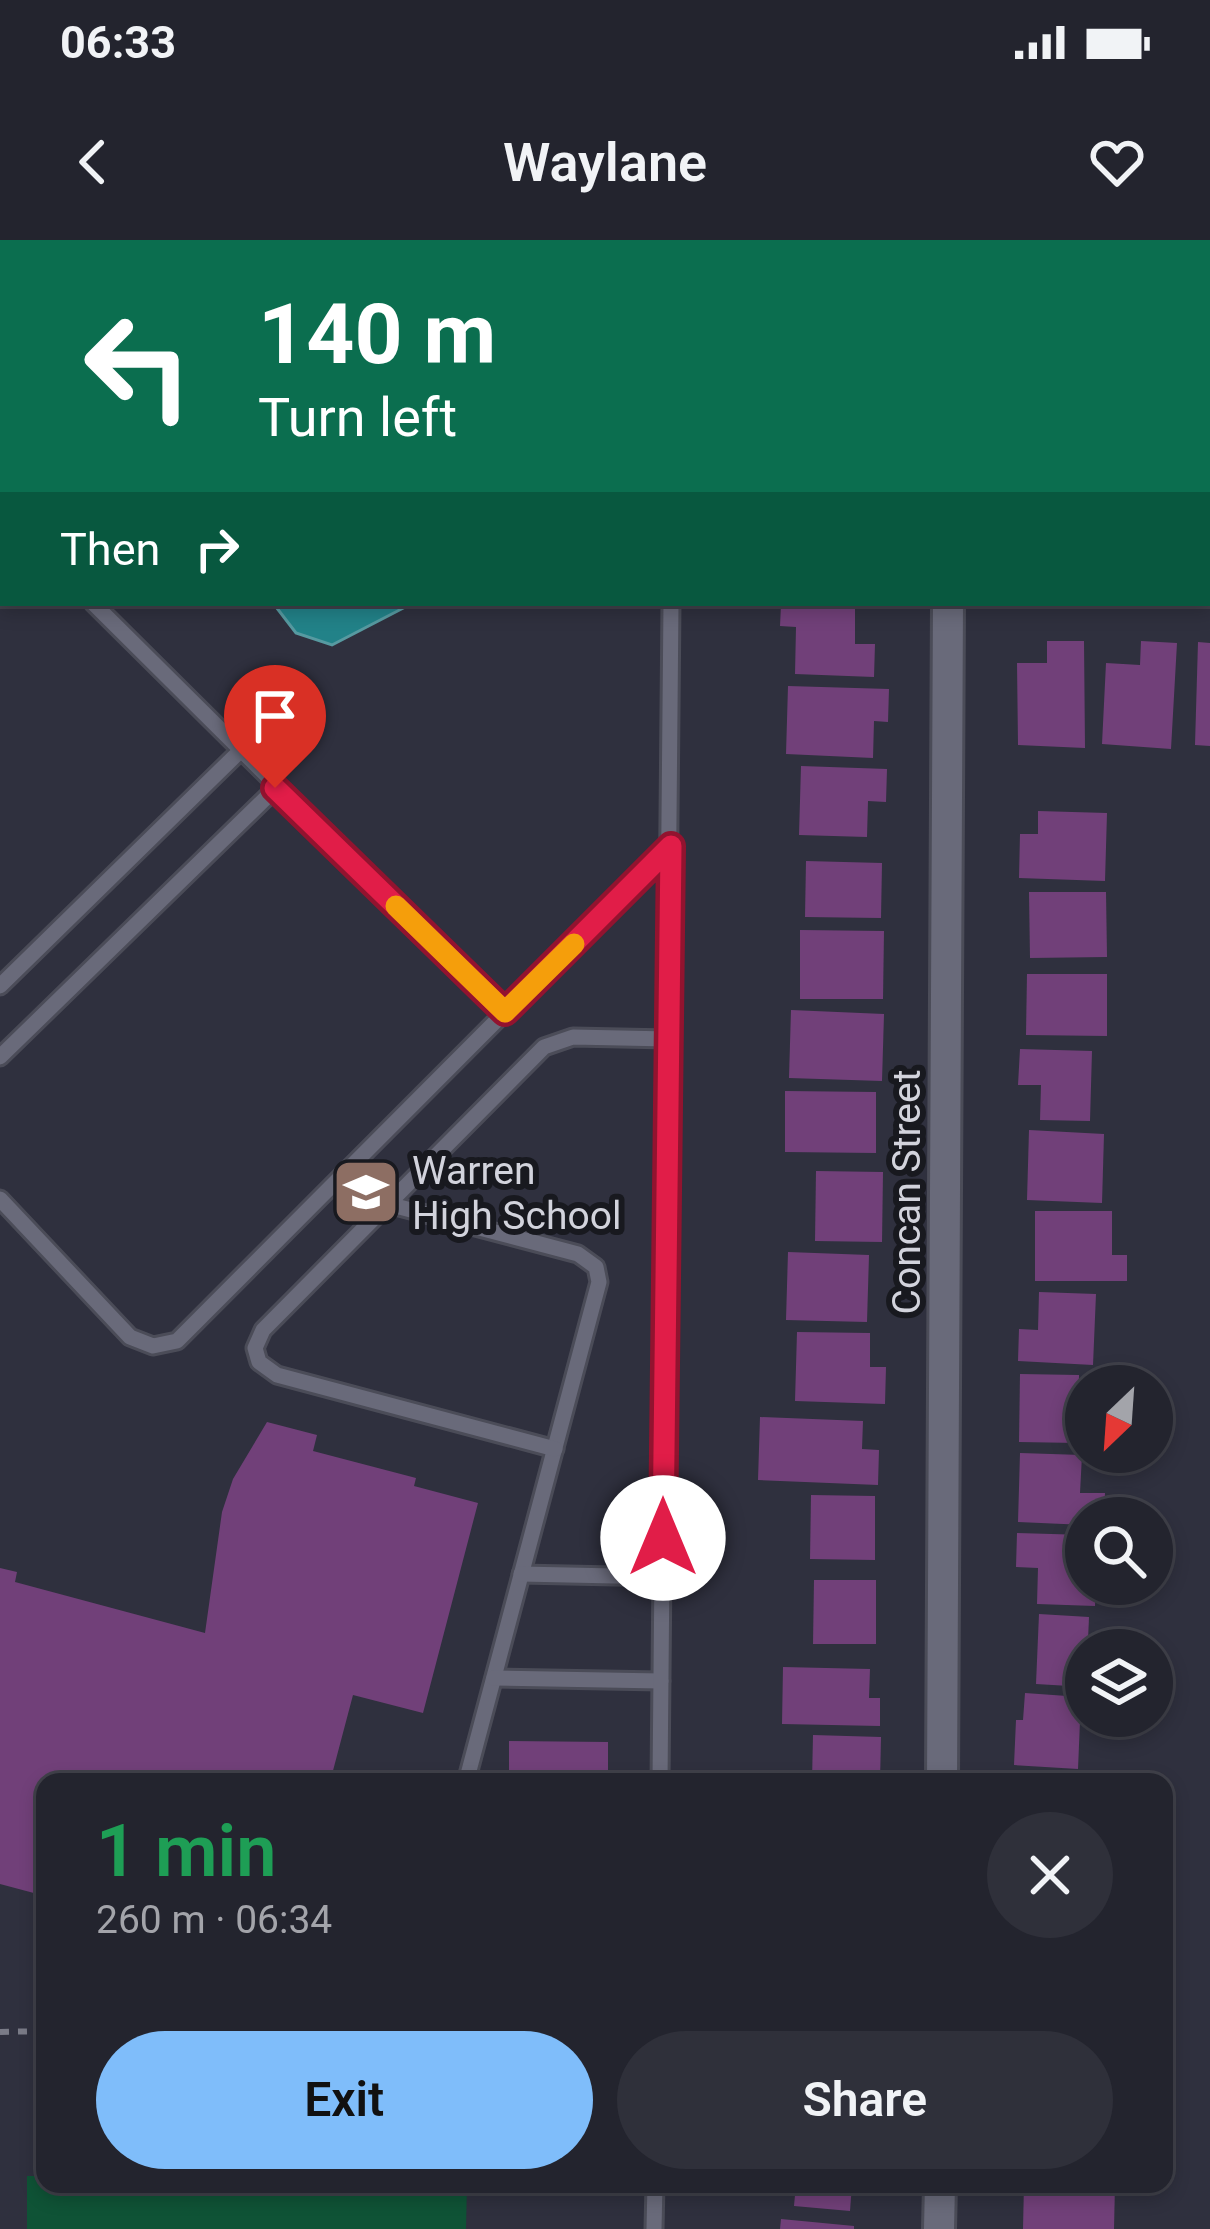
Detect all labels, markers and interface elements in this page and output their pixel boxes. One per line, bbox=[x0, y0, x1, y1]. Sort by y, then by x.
text: 06:33 bbox=[60, 16, 176, 69]
icon: back bbox=[60, 129, 126, 195]
icon: heart bbox=[1084, 129, 1150, 195]
text: Waylane bbox=[503, 131, 707, 194]
text: 140 m bbox=[258, 285, 496, 384]
icon: left bbox=[60, 288, 216, 444]
text: Turn left bbox=[258, 386, 457, 449]
icon: right bbox=[184, 516, 250, 582]
text: Then bbox=[60, 523, 160, 576]
pin bbox=[224, 665, 326, 788]
icon: arrive bbox=[242, 683, 308, 749]
street label: Concan Street bbox=[884, 1070, 930, 1314]
place label: Warren High School bbox=[412, 1148, 621, 1239]
school or university icon: Warren High School bbox=[331, 1157, 401, 1227]
north arrow bbox=[1065, 1365, 1173, 1473]
map controls bbox=[1065, 1365, 1173, 1737]
position arrow bbox=[600, 1475, 726, 1601]
button: search bbox=[1065, 1497, 1173, 1605]
button: layers bbox=[1065, 1629, 1173, 1737]
text: 1 min bbox=[96, 1809, 277, 1894]
button: close bbox=[987, 1812, 1113, 1938]
text: 260 m · 06:34 bbox=[96, 1897, 332, 1943]
button: Exit bbox=[96, 2031, 593, 2169]
button: Share bbox=[617, 2031, 1113, 2169]

